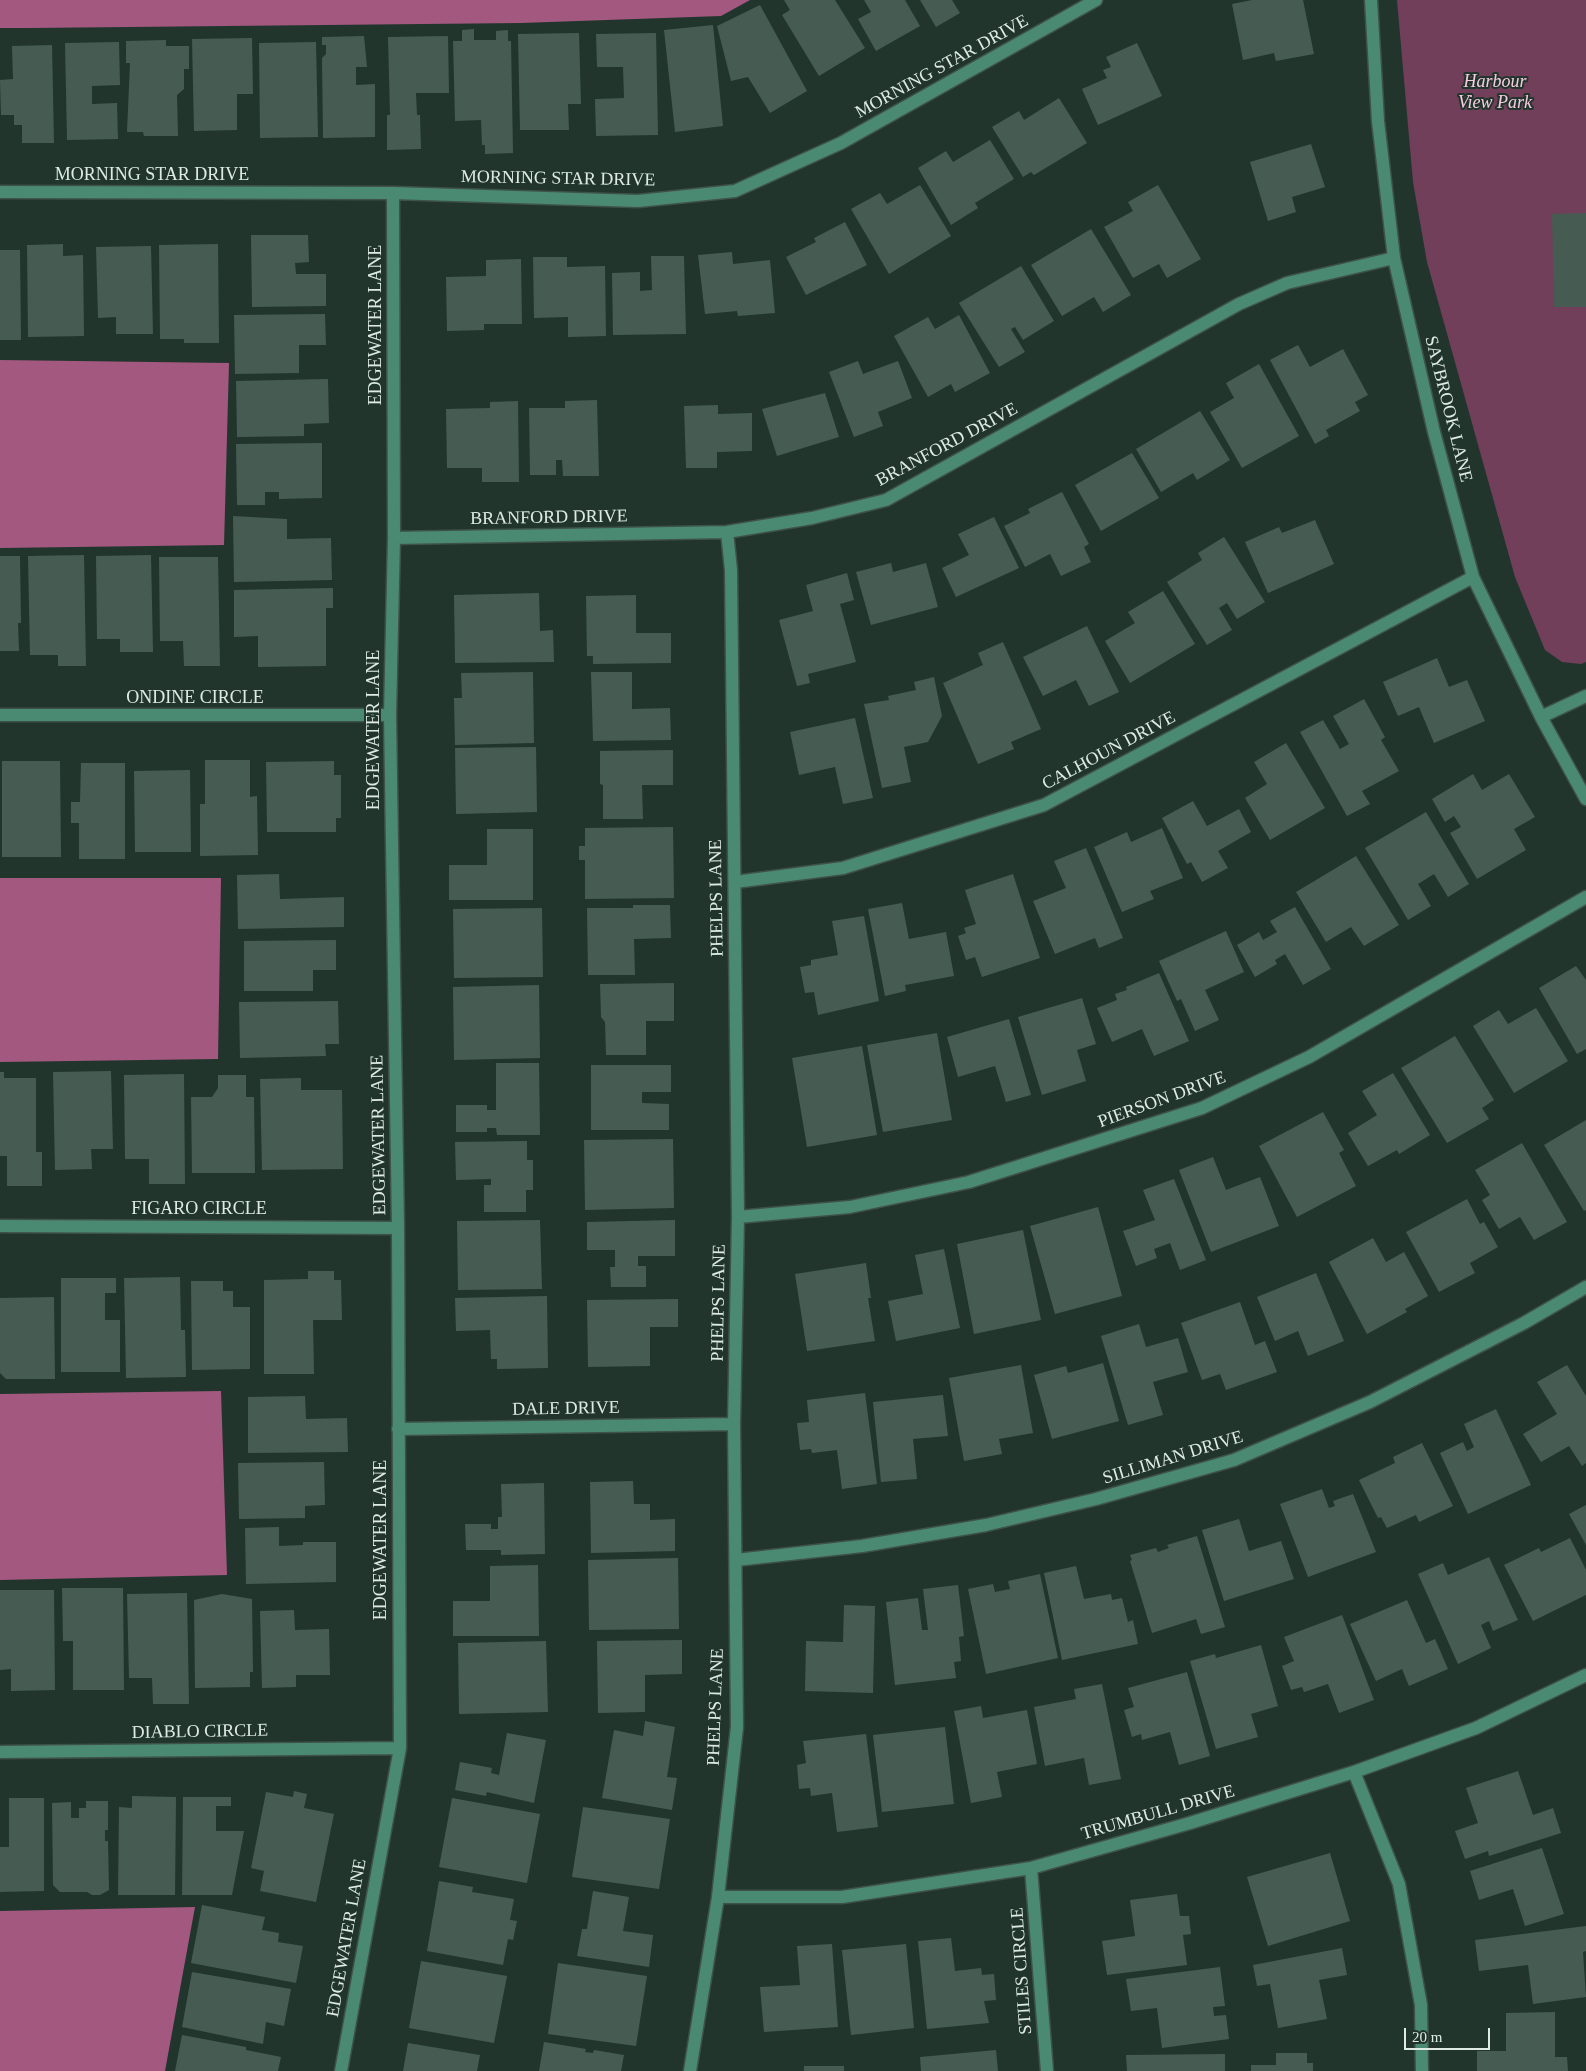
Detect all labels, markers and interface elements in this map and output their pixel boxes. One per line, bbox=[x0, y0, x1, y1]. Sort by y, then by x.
street label: MORNING STAR DRIVE bbox=[852, 10, 1032, 124]
park label: Harbour View Park bbox=[1458, 71, 1532, 114]
street label: MORNING STAR DRIVE bbox=[55, 164, 249, 186]
street label: MORNING STAR DRIVE bbox=[461, 167, 655, 191]
street label: EDGEWATER LANE bbox=[365, 245, 387, 405]
street label: SAYBROOK LANE bbox=[1419, 334, 1477, 484]
street label: BRANFORD DRIVE bbox=[872, 398, 1022, 492]
street label: BRANFORD DRIVE bbox=[470, 506, 628, 530]
street label: EDGEWATER LANE bbox=[363, 650, 385, 810]
street label: ONDINE CIRCLE bbox=[126, 687, 264, 709]
street label: CALHOUN DRIVE bbox=[1039, 707, 1179, 795]
street label: PHELPS LANE bbox=[705, 839, 729, 957]
street label: EDGEWATER LANE bbox=[367, 1055, 391, 1215]
street label: PIERSON DRIVE bbox=[1095, 1067, 1229, 1133]
street label: FIGARO CIRCLE bbox=[131, 1198, 267, 1220]
street label: PHELPS LANE bbox=[707, 1244, 731, 1362]
street label: DALE DRIVE bbox=[512, 1397, 620, 1421]
street label: SILLIMAN DRIVE bbox=[1100, 1426, 1246, 1490]
street label: EDGEWATER LANE bbox=[370, 1460, 392, 1620]
street label: PHELPS LANE bbox=[703, 1648, 729, 1766]
street label: DIABLO CIRCLE bbox=[132, 1720, 268, 1744]
street label: TRUMBULL DRIVE bbox=[1079, 1781, 1237, 1845]
street label: EDGEWATER LANE bbox=[322, 1857, 372, 2019]
street label: STILES CIRCLE bbox=[1007, 1907, 1037, 2035]
scale bar bbox=[1406, 2018, 1492, 2050]
text: 20 m bbox=[1412, 2029, 1442, 2045]

